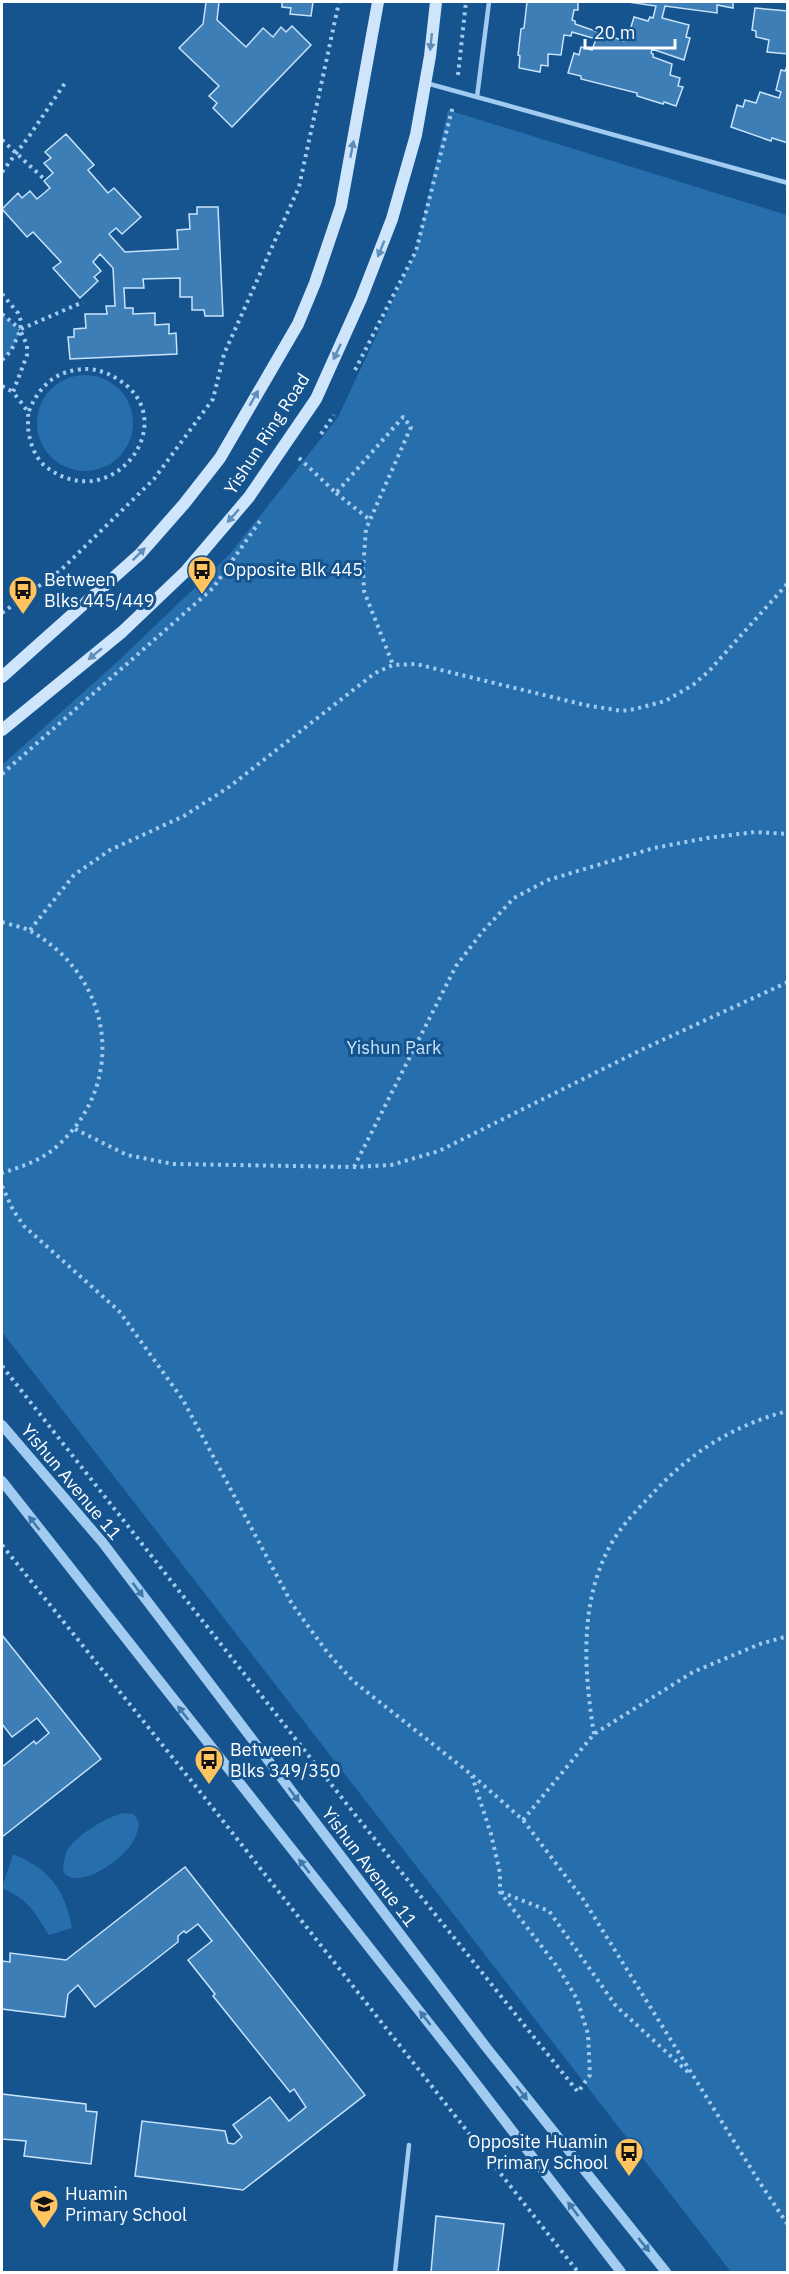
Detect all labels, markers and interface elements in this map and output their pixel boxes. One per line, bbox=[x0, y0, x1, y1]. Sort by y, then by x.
scale bar bbox=[585, 12, 675, 50]
text: 20 m bbox=[594, 21, 636, 44]
one-way arrow bbox=[426, 33, 436, 52]
one-way arrow bbox=[348, 139, 357, 158]
one-way arrow bbox=[375, 240, 385, 258]
one-way arrow bbox=[332, 344, 342, 362]
street label: Yishun Ring Road bbox=[219, 369, 314, 499]
one-way arrow bbox=[249, 389, 259, 406]
one-way arrow bbox=[227, 508, 240, 523]
one-way arrow bbox=[132, 548, 146, 562]
bus stop icon: Opposite Blk 445 bbox=[186, 554, 218, 596]
place label: Opposite Blk 445 bbox=[223, 558, 363, 581]
place label: Between Blks 445/449 bbox=[44, 568, 155, 612]
bus stop icon: Between Blks 445/449 bbox=[7, 574, 39, 616]
one-way arrow bbox=[87, 647, 103, 660]
park label: Yishun Park bbox=[347, 1036, 442, 1059]
street label: Yishun Avenue 11 bbox=[16, 1419, 127, 1544]
one-way arrow bbox=[27, 1515, 40, 1531]
one-way arrow bbox=[132, 1582, 144, 1597]
one-way arrow bbox=[178, 1705, 190, 1720]
place label: Between Blks 349/350 bbox=[230, 1738, 341, 1782]
bus stop icon: Between Blks 349/350 bbox=[193, 1744, 225, 1786]
one-way arrow bbox=[288, 1787, 300, 1803]
street label: Yishun Avenue 11 bbox=[317, 1802, 422, 1931]
one-way arrow bbox=[299, 1858, 311, 1873]
one-way arrow bbox=[420, 2011, 432, 2026]
one-way arrow bbox=[515, 2085, 528, 2101]
place label: Opposite Huamin Primary School bbox=[468, 2130, 608, 2174]
bus stop icon: Opposite Huamin Primary School bbox=[613, 2136, 645, 2178]
place label: Huamin Primary School bbox=[65, 2182, 187, 2226]
school or university icon: Huamin Primary School bbox=[28, 2188, 60, 2230]
one-way arrow bbox=[567, 2202, 579, 2218]
one-way arrow bbox=[637, 2237, 650, 2253]

